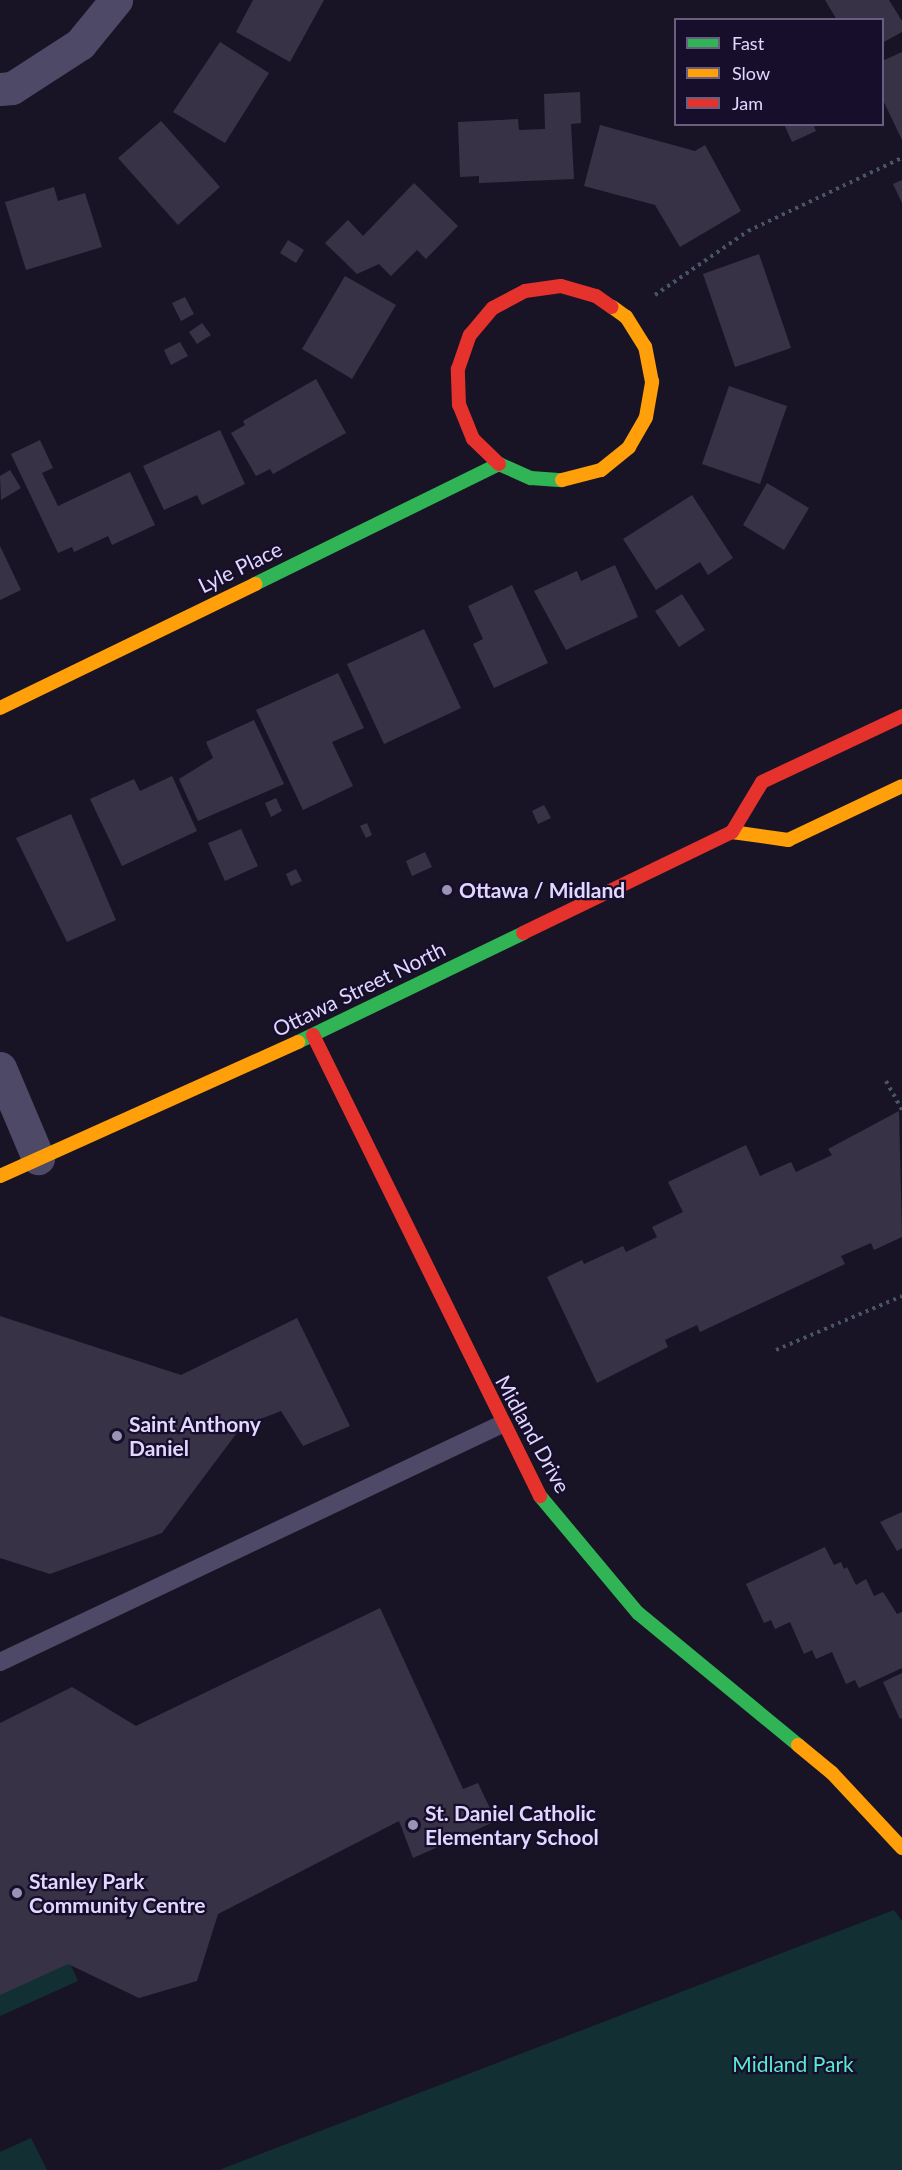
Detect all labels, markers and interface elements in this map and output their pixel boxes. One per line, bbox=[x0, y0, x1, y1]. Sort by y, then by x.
legend bbox=[674, 18, 884, 126]
text: Fast bbox=[732, 32, 764, 54]
text: Slow bbox=[732, 62, 770, 84]
text: Jam bbox=[732, 92, 763, 114]
street label: Lyle Place bbox=[194, 536, 286, 598]
place label: Ottawa / Midland bbox=[459, 877, 625, 903]
marker: Ottawa / Midland bbox=[440, 883, 454, 897]
street label: Ottawa Street North bbox=[269, 936, 449, 1042]
street label: Midland Drive bbox=[490, 1371, 576, 1497]
place label: Saint Anthony Daniel bbox=[129, 1411, 262, 1461]
marker: Saint Anthony Daniel bbox=[110, 1429, 124, 1443]
place label: St. Daniel Catholic Elementary School bbox=[425, 1800, 599, 1850]
marker: St. Daniel Catholic Elementary School bbox=[406, 1818, 420, 1832]
place label: Stanley Park Community Centre bbox=[29, 1868, 206, 1918]
marker: Stanley Park Community Centre bbox=[10, 1886, 24, 1900]
park label: Midland Park bbox=[732, 2051, 854, 2077]

